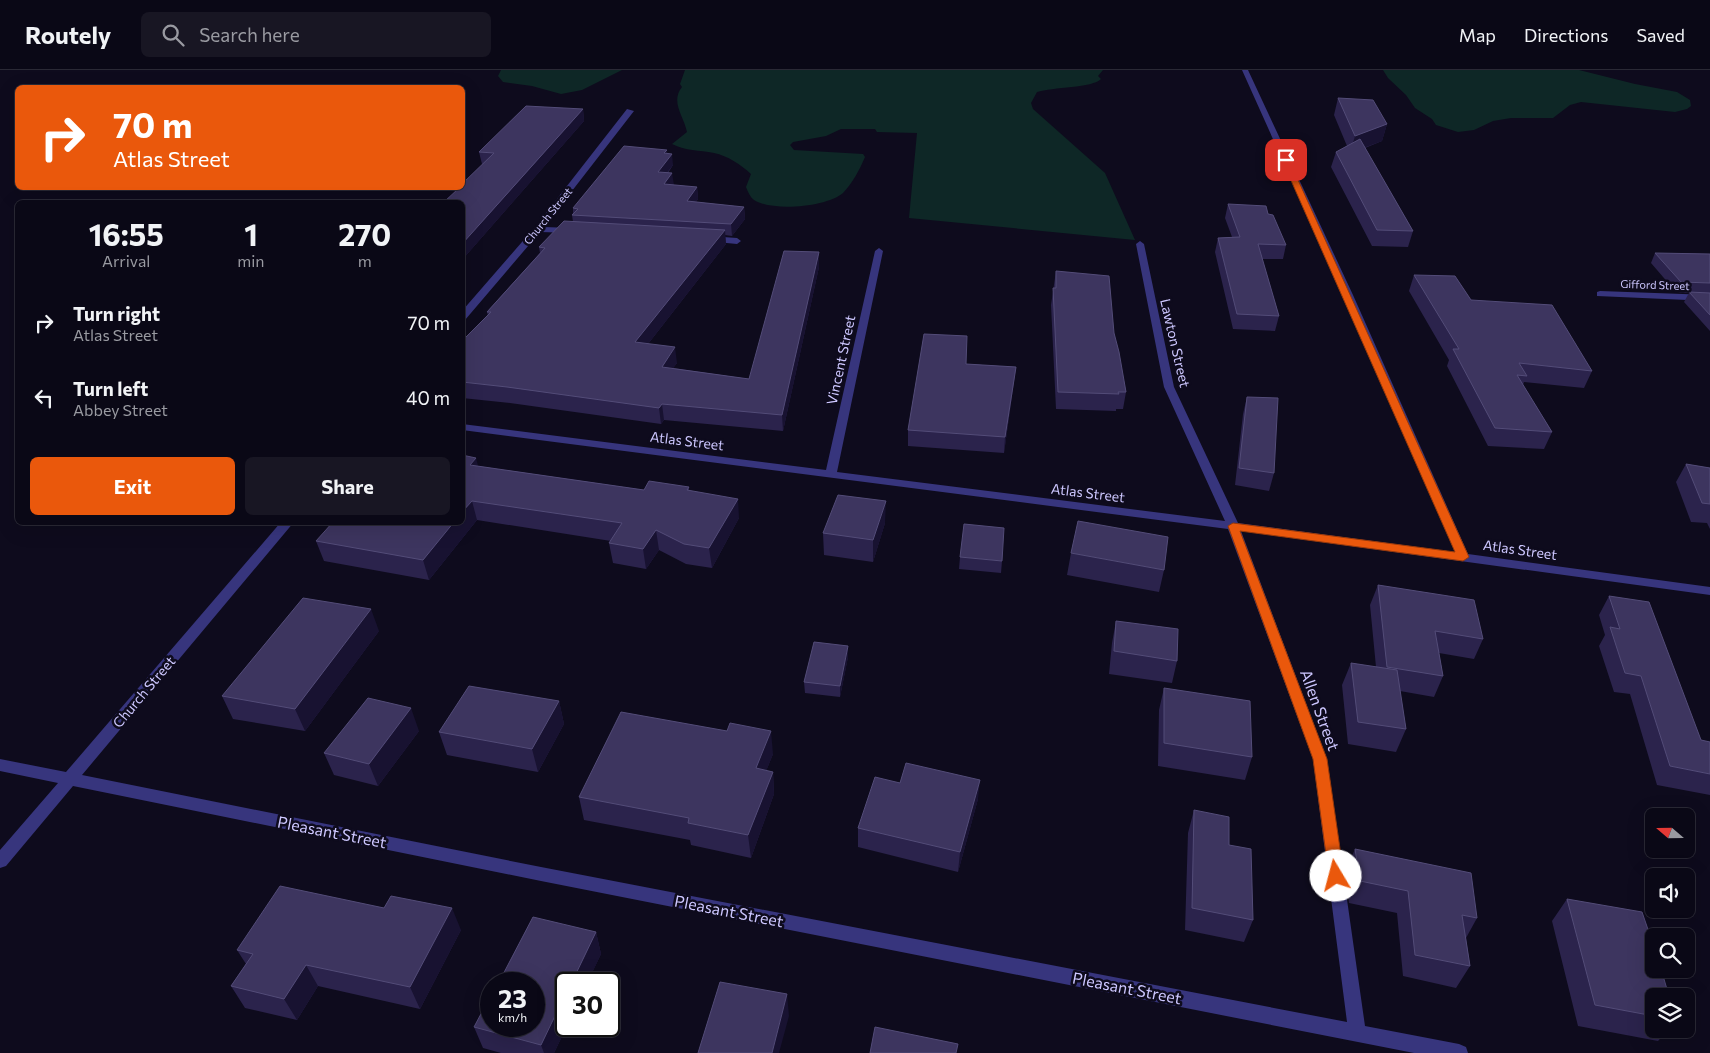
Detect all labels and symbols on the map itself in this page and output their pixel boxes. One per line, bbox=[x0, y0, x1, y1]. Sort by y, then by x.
pin bbox=[1265, 139, 1307, 181]
street label: Church Street bbox=[521, 184, 575, 247]
street label: Gifford Street bbox=[1620, 277, 1690, 292]
street label: Lawton Street bbox=[1157, 297, 1194, 389]
street label: Vincent Street bbox=[823, 313, 858, 406]
street label: Atlas Street bbox=[649, 428, 725, 454]
street label: Atlas Street bbox=[1050, 480, 1126, 506]
street label: Atlas Street bbox=[1482, 536, 1558, 563]
street label: Church Street bbox=[109, 652, 179, 731]
street label: Allen Street bbox=[1297, 667, 1344, 753]
north arrow bbox=[1645, 808, 1695, 858]
street label: Pleasant Street bbox=[276, 812, 389, 851]
position arrow bbox=[1309, 849, 1361, 901]
street label: Pleasant Street bbox=[673, 891, 786, 930]
street label: Pleasant Street bbox=[1071, 968, 1184, 1007]
speed limit sign: 30 bbox=[555, 972, 620, 1037]

